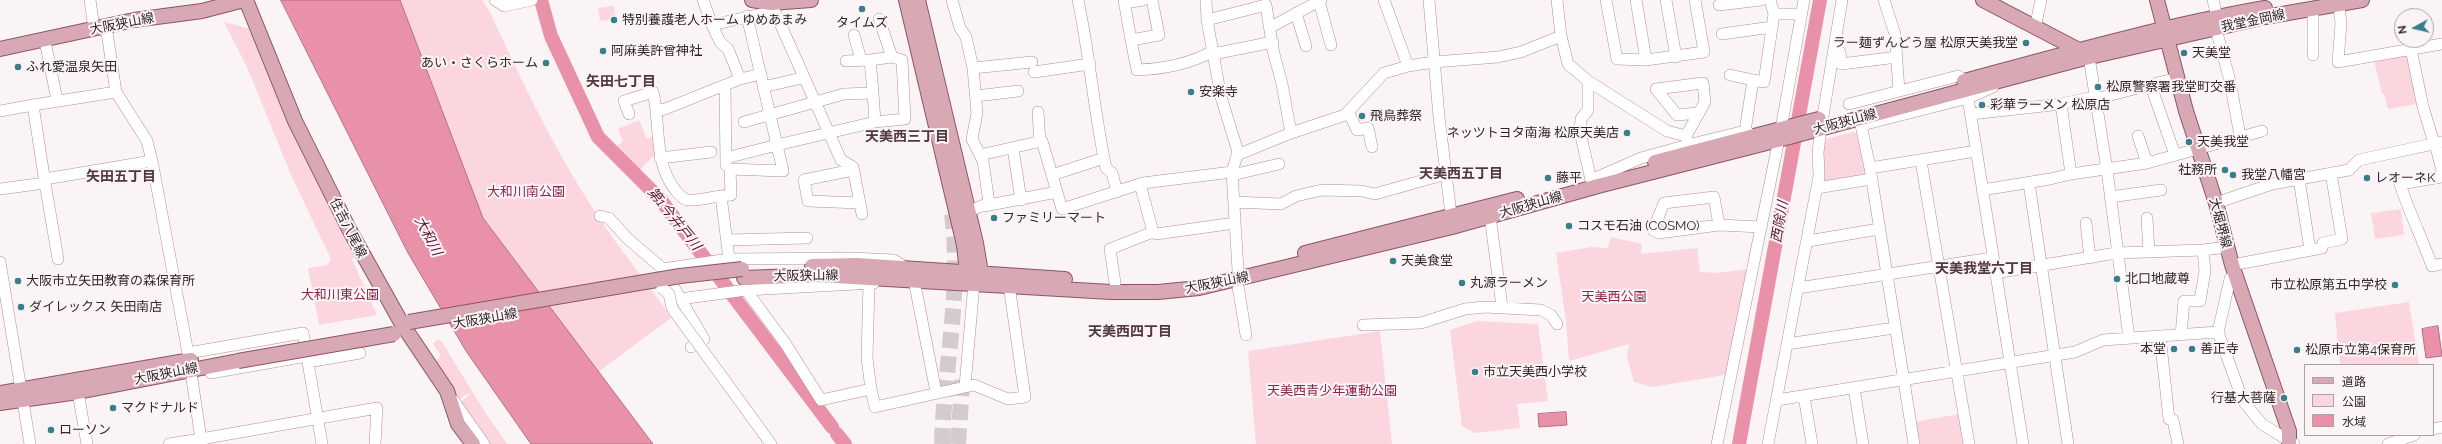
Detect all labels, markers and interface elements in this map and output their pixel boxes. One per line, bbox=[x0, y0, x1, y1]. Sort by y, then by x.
marker: タイムズ bbox=[857, 4, 867, 14]
street label: 我堂金岡線 bbox=[2220, 7, 2286, 35]
north arrow bbox=[2394, 8, 2434, 48]
street label: 大阪狭山線 bbox=[89, 10, 155, 38]
place label: 特別養護老人ホーム ゆめあまみ bbox=[622, 12, 807, 28]
marker: 特別養護老人ホーム ゆめあまみ bbox=[609, 15, 619, 25]
place label: タイムズ bbox=[836, 15, 888, 31]
text: N bbox=[2396, 25, 2410, 35]
place label: ラー麺ずんどう屋 松原天美我堂 bbox=[1833, 35, 2018, 51]
marker: ラー麺ずんどう屋 松原天美我堂 bbox=[2021, 38, 2031, 48]
place label: 阿麻美許曾神社 bbox=[611, 43, 702, 59]
place label: 天美堂 bbox=[2192, 45, 2231, 61]
marker: 阿麻美許曾神社 bbox=[598, 46, 608, 56]
marker: 天美堂 bbox=[2179, 48, 2189, 58]
place label: あい・さくらホーム bbox=[421, 55, 538, 71]
marker: あい・さくらホーム bbox=[541, 58, 551, 68]
place label: ふれ愛温泉矢田 bbox=[26, 59, 117, 75]
marker: ふれ愛温泉矢田 bbox=[13, 62, 23, 72]
district label: 矢田七丁目 bbox=[586, 74, 656, 90]
place label: 松原警察署我堂町交番 bbox=[2106, 79, 2236, 95]
marker: 松原警察署我堂町交番 bbox=[2093, 82, 2103, 92]
place label: 安楽寺 bbox=[1199, 84, 1238, 100]
marker: 安楽寺 bbox=[1186, 87, 1196, 97]
place label: 彩華ラーメン 松原店 bbox=[1990, 97, 2110, 113]
marker: 彩華ラーメン 松原店 bbox=[1977, 100, 1987, 110]
street label: 大阪狭山線 bbox=[1812, 106, 1878, 138]
place label: 飛鳥葬祭 bbox=[1370, 108, 1422, 124]
marker: 飛鳥葬祭 bbox=[1357, 111, 1367, 121]
place label: ネッツトヨタ南海 松原天美店 bbox=[1447, 125, 1619, 141]
marker: ネッツトヨタ南海 松原天美店 bbox=[1622, 128, 1632, 138]
district label: 天美西三丁目 bbox=[865, 129, 949, 145]
place label: 天美我堂 bbox=[2197, 134, 2249, 150]
marker: 天美我堂 bbox=[2184, 137, 2194, 147]
place label: 社務所 bbox=[2178, 162, 2217, 178]
marker: 社務所 bbox=[2220, 165, 2230, 175]
district label: 天美西五丁目 bbox=[1419, 166, 1503, 182]
place label: 我堂八幡宮 bbox=[2241, 167, 2306, 183]
district label: 矢田五丁目 bbox=[86, 169, 156, 185]
place label: 藤平 bbox=[1556, 170, 1582, 186]
marker: 我堂八幡宮 bbox=[2228, 170, 2238, 180]
place label: レオーネK bbox=[2375, 170, 2435, 186]
marker: 藤平 bbox=[1543, 173, 1553, 183]
marker: レオーネK bbox=[2362, 173, 2372, 183]
park label: 大和川南公園 bbox=[487, 184, 565, 200]
water label: 第1今井戸川 bbox=[644, 184, 704, 254]
street label: 大阪狭山線 bbox=[1498, 189, 1564, 221]
street label: 住吉八尾線 bbox=[326, 196, 370, 260]
street label: 大堀堺線 bbox=[2206, 196, 2234, 250]
water label: 西除川 bbox=[1768, 200, 1792, 244]
place label: ファミリーマート bbox=[1002, 210, 1106, 226]
marker: ファミリーマート bbox=[989, 213, 999, 223]
water label: 大和川 bbox=[411, 214, 445, 258]
place label: コスモ石油 (COSMO) bbox=[1577, 218, 1699, 234]
marker: コスモ石油 (COSMO) bbox=[1564, 221, 1574, 231]
place label: 天美食堂 bbox=[1401, 253, 1453, 269]
marker: 天美食堂 bbox=[1388, 256, 1398, 266]
district label: 天美我堂六丁目 bbox=[1935, 261, 2033, 277]
street label: 大阪狭山線 bbox=[773, 268, 839, 284]
street label: 大阪狭山線 bbox=[1184, 269, 1250, 297]
place label: 北口地蔵尊 bbox=[2125, 271, 2190, 287]
place label: 大阪市立矢田教育の森保育所 bbox=[26, 273, 195, 289]
marker: 北口地蔵尊 bbox=[2112, 274, 2122, 284]
place label: 丸源ラーメン bbox=[1470, 275, 1548, 291]
marker: 大阪市立矢田教育の森保育所 bbox=[13, 276, 23, 286]
place label: 市立松原第五中学校 bbox=[2270, 277, 2387, 293]
marker: 丸源ラーメン bbox=[1457, 278, 1467, 288]
marker: 市立松原第五中学校 bbox=[2390, 280, 2400, 290]
park label: 大和川東公園 bbox=[301, 287, 379, 303]
park label: 天美西公園 bbox=[1582, 289, 1646, 305]
place label: ダイレックス 矢田南店 bbox=[29, 299, 162, 315]
marker: ダイレックス 矢田南店 bbox=[16, 302, 26, 312]
street label: 大阪狭山線 bbox=[452, 306, 518, 332]
district label: 天美西四丁目 bbox=[1088, 324, 1172, 340]
place label: 本堂 bbox=[2140, 341, 2166, 357]
place label: 善正寺 bbox=[2200, 341, 2239, 357]
place label: 松原市立第4保育所 bbox=[2305, 342, 2416, 358]
marker: 本堂 bbox=[2169, 344, 2179, 354]
marker: 善正寺 bbox=[2187, 344, 2197, 354]
marker: 松原市立第4保育所 bbox=[2292, 345, 2302, 355]
street label: 大阪狭山線 bbox=[133, 360, 199, 388]
place label: 市立天美西小学校 bbox=[1483, 364, 1587, 380]
legend bbox=[2304, 364, 2434, 436]
marker: 市立天美西小学校 bbox=[1470, 367, 1480, 377]
text: 道路 bbox=[2342, 375, 2366, 389]
park label: 天美西青少年運動公園 bbox=[1267, 383, 1397, 399]
place label: 行基大菩薩 bbox=[2211, 390, 2276, 406]
marker: 行基大菩薩 bbox=[2279, 393, 2289, 403]
text: 公園 bbox=[2342, 395, 2366, 409]
place label: マクドナルド bbox=[121, 400, 199, 416]
marker: マクドナルド bbox=[108, 403, 118, 413]
text: 水域 bbox=[2342, 415, 2366, 429]
place label: ローソン bbox=[59, 422, 111, 438]
marker: ローソン bbox=[46, 425, 56, 435]

